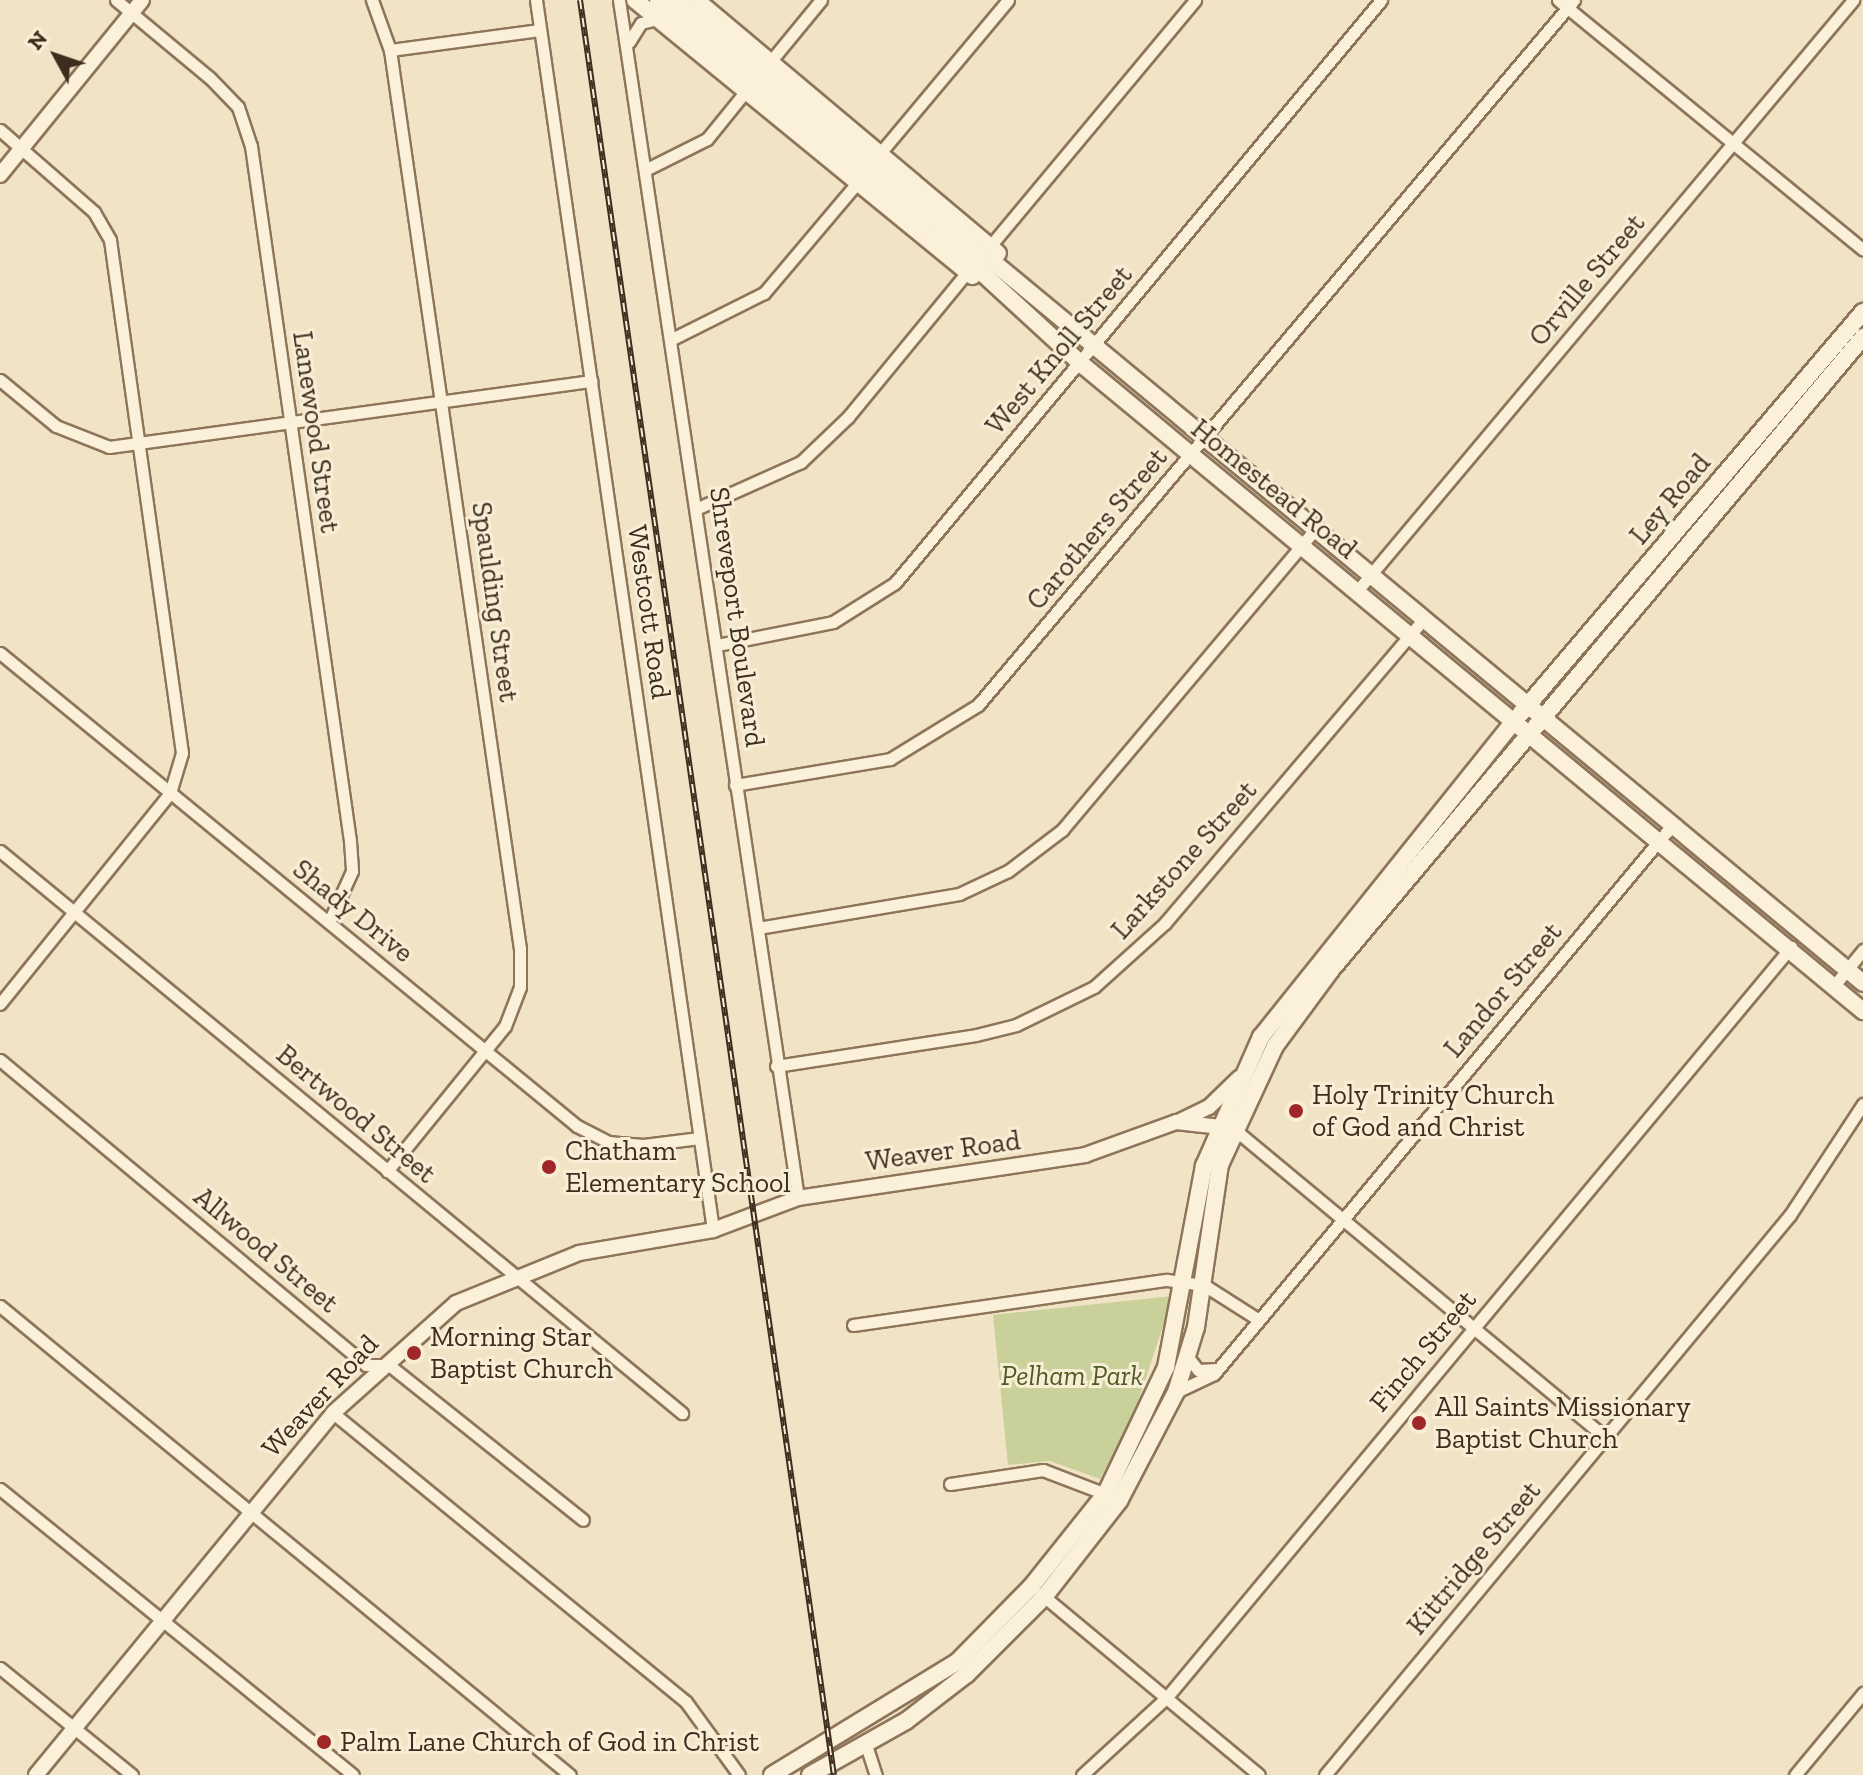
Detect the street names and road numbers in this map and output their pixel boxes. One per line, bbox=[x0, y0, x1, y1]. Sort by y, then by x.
street label: Orville Street bbox=[1522, 207, 1652, 353]
street label: West Knoll Street bbox=[978, 259, 1140, 441]
street label: Lanewood Street bbox=[285, 329, 347, 535]
street label: Homestead Road bbox=[1184, 412, 1364, 566]
street label: Carothers Street bbox=[1019, 441, 1175, 617]
street label: Ley Road bbox=[1622, 447, 1718, 551]
street label: Shreveport Boulevard bbox=[702, 485, 772, 749]
street label: Spaulding Street bbox=[464, 500, 526, 704]
street label: Westcott Road bbox=[620, 523, 678, 701]
street label: Larkstone Street bbox=[1104, 774, 1264, 946]
street label: Shady Drive bbox=[286, 852, 420, 970]
street label: Landor Street bbox=[1437, 915, 1569, 1065]
street label: Bertwood Street bbox=[270, 1038, 442, 1190]
street label: Weaver Road bbox=[863, 1123, 1023, 1179]
street label: Allwood Street bbox=[187, 1180, 345, 1320]
street label: Finch Street bbox=[1362, 1283, 1484, 1419]
street label: Weaver Road bbox=[254, 1327, 386, 1465]
street label: Kittridge Street bbox=[1400, 1474, 1548, 1642]

